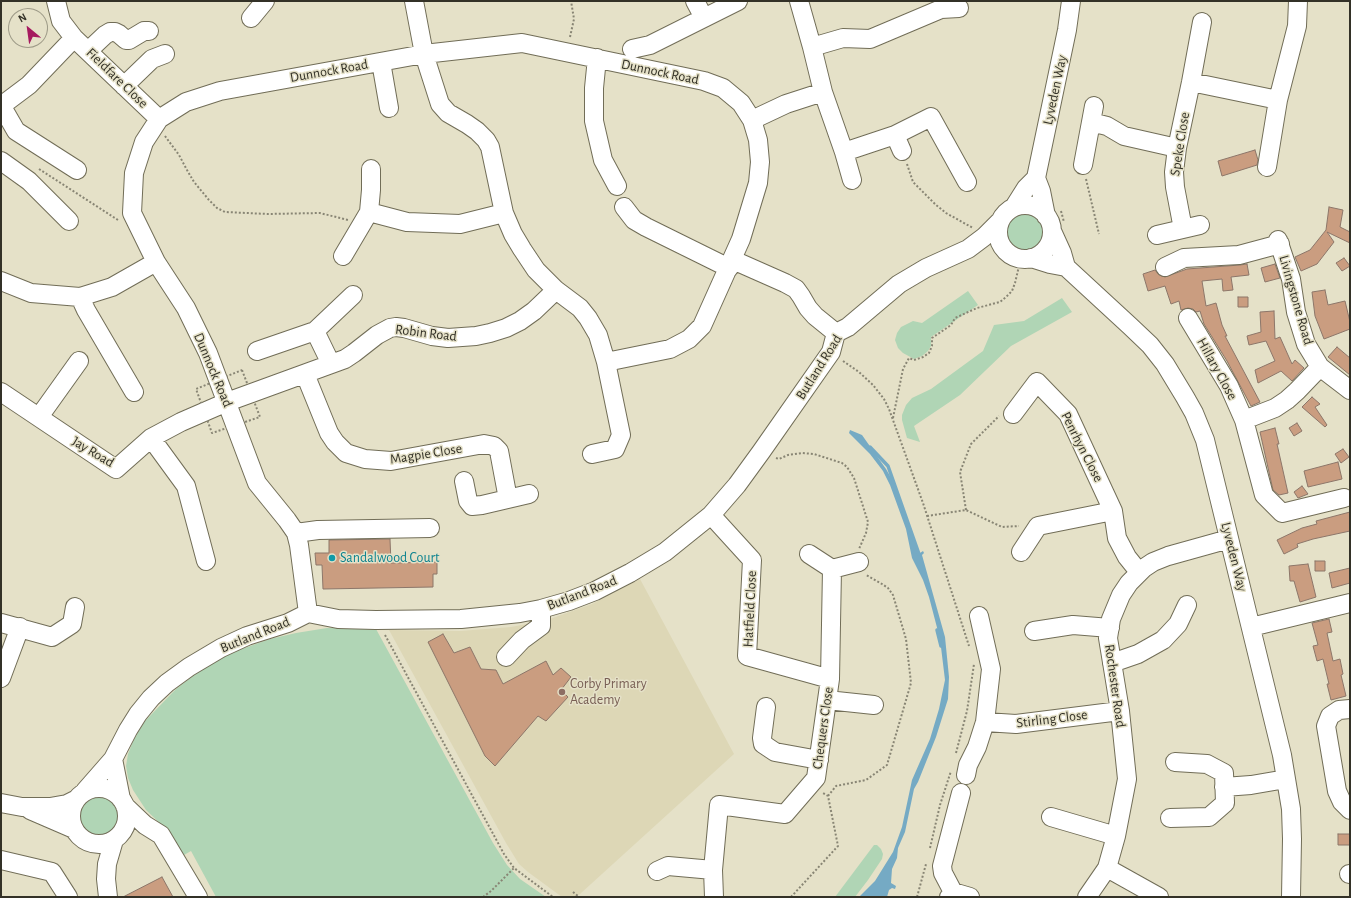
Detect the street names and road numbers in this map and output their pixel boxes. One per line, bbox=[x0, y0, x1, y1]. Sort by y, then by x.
street label: Fieldfare Close bbox=[83, 44, 151, 112]
street label: Lyveden Way bbox=[1039, 54, 1071, 126]
street label: Dunnock Road bbox=[289, 56, 369, 86]
street label: Dunnock Road bbox=[620, 56, 700, 88]
street label: Speke Close bbox=[1167, 111, 1193, 177]
street label: Livingstone Road bbox=[1275, 253, 1317, 347]
street label: Robin Road bbox=[394, 321, 458, 345]
street label: Dunnock Road bbox=[190, 330, 236, 410]
street label: Butland Road bbox=[792, 331, 846, 403]
street label: Hillary Close bbox=[1193, 335, 1241, 403]
street label: Penrhyn Close bbox=[1057, 409, 1107, 485]
street label: Jay Road bbox=[69, 433, 117, 471]
street label: Magpie Close bbox=[389, 440, 463, 468]
street label: Lyveden Way bbox=[1217, 521, 1251, 593]
street label: Hatfield Close bbox=[740, 570, 760, 648]
street label: Butland Road bbox=[545, 572, 619, 614]
street label: Butland Road bbox=[218, 613, 292, 657]
street label: Rochester Road bbox=[1101, 643, 1129, 729]
street label: Chequers Close bbox=[809, 686, 837, 770]
street label: Stirling Close bbox=[1016, 706, 1088, 732]

